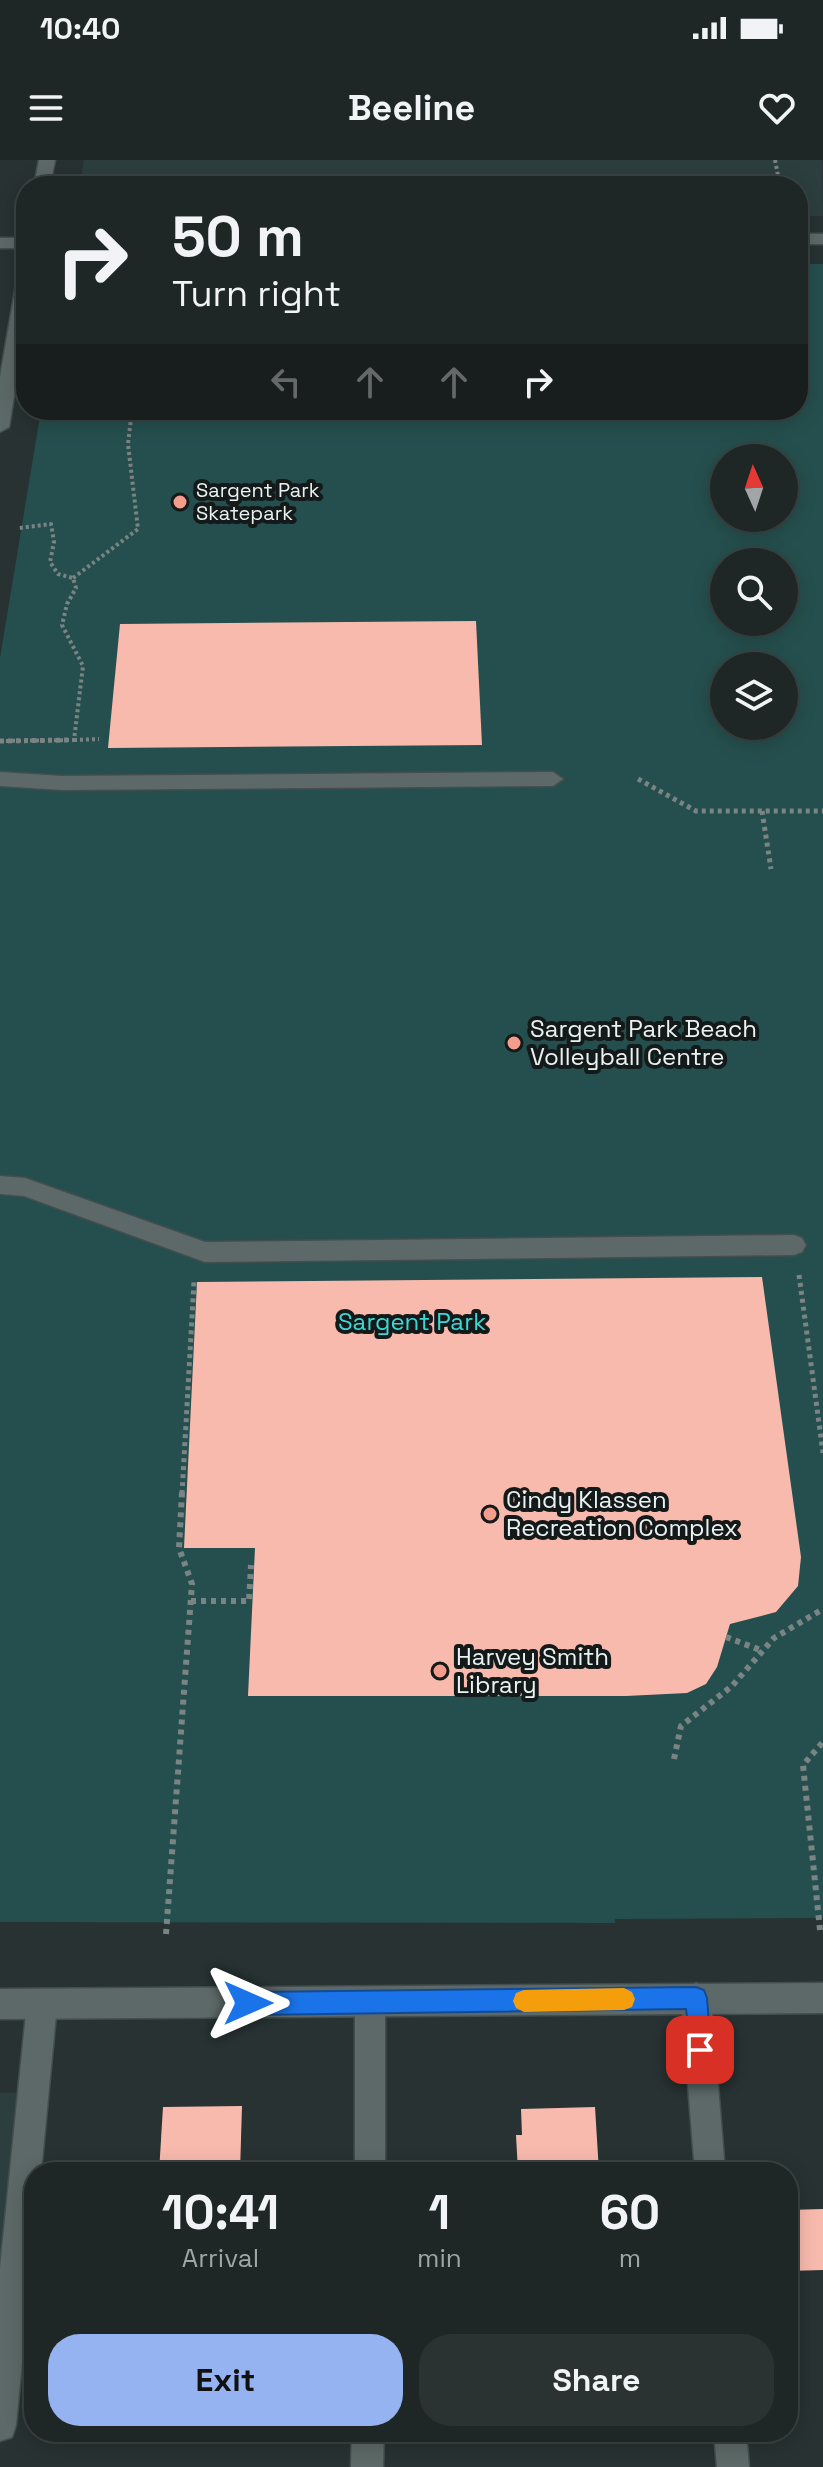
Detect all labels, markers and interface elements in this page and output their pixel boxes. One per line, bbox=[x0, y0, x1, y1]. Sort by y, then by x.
text: 10:40 bbox=[40, 9, 120, 48]
text: Beeline bbox=[348, 85, 475, 131]
icon: menu bbox=[24, 86, 68, 130]
icon: heart bbox=[755, 86, 799, 130]
text: 50 m bbox=[172, 201, 304, 272]
icon: right bbox=[40, 208, 144, 312]
text: Turn right bbox=[172, 271, 341, 317]
icon: left bbox=[264, 360, 308, 404]
icon: ahead bbox=[348, 360, 392, 404]
icon: ahead bbox=[432, 360, 476, 404]
icon: right bbox=[516, 360, 560, 404]
north arrow bbox=[710, 444, 798, 532]
map controls bbox=[710, 444, 798, 740]
place label: Sargent Park Skatepark bbox=[196, 477, 320, 526]
marker: Sargent Park Skatepark bbox=[171, 493, 189, 511]
button: search bbox=[710, 548, 798, 636]
button: layers bbox=[710, 652, 798, 740]
place label: Sargent Park Beach Volleyball Centre bbox=[530, 1013, 757, 1072]
marker: Sargent Park Beach Volleyball Centre bbox=[505, 1034, 523, 1052]
park label: Sargent Park bbox=[338, 1306, 486, 1337]
place label: Cindy Klassen Recreation Complex bbox=[506, 1484, 738, 1543]
marker: Cindy Klassen Recreation Complex bbox=[481, 1505, 499, 1523]
place label: Harvey Smith Library bbox=[456, 1641, 609, 1700]
marker: Harvey Smith Library bbox=[431, 1662, 449, 1680]
position arrow bbox=[206, 1961, 290, 2045]
pin bbox=[666, 2016, 734, 2084]
icon: arrive bbox=[678, 2028, 722, 2072]
text: 10:41 bbox=[162, 2182, 279, 2243]
text: 1 bbox=[429, 2182, 450, 2243]
text: 60 bbox=[599, 2182, 660, 2243]
text: Arrival bbox=[182, 2241, 259, 2275]
text: min bbox=[417, 2241, 462, 2275]
text: m bbox=[619, 2241, 641, 2275]
button: Exit bbox=[48, 2334, 403, 2426]
button: Share bbox=[419, 2334, 774, 2426]

